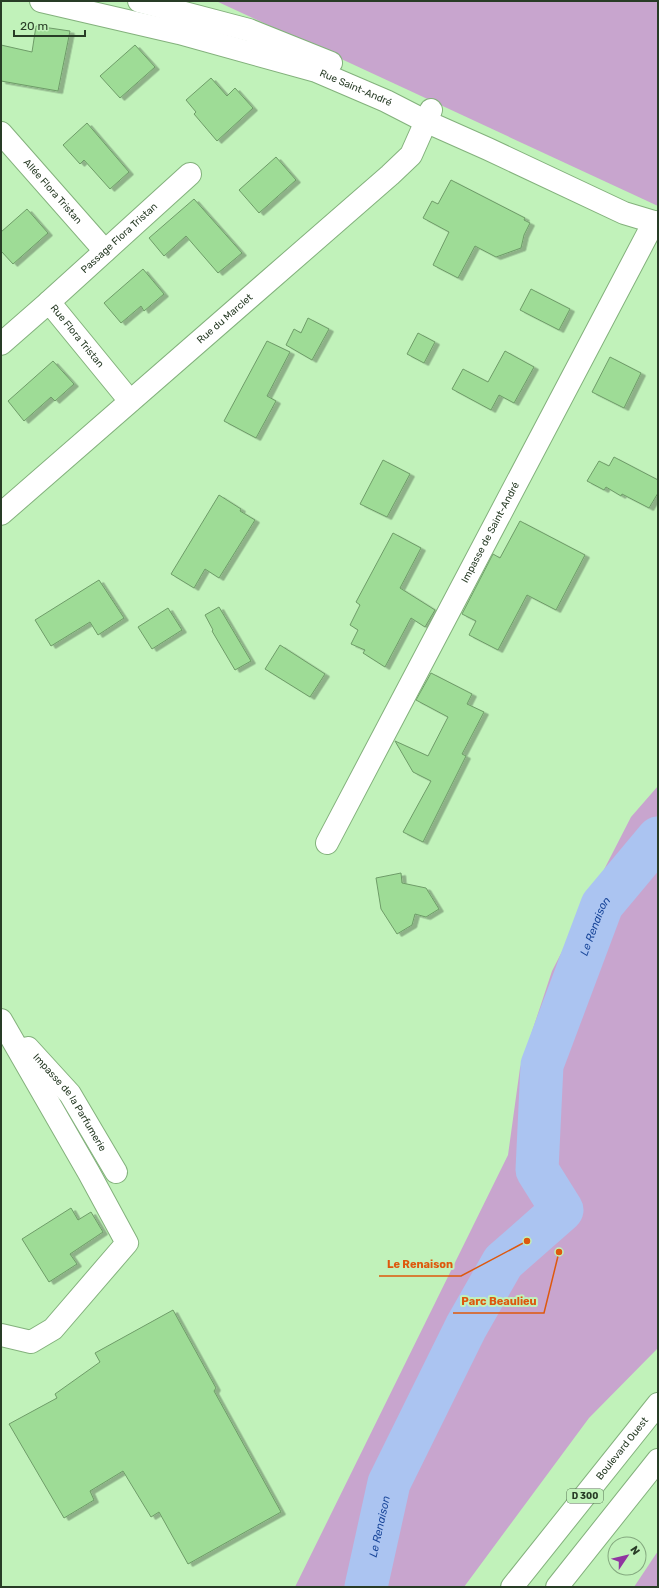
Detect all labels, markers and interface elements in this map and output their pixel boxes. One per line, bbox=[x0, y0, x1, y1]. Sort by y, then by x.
scale bar bbox=[14, 12, 85, 38]
text: 20 m bbox=[20, 19, 48, 33]
street label: Rue Saint-André bbox=[318, 67, 394, 109]
street label: Allée Flora Tristan bbox=[21, 157, 84, 226]
street label: Passage Flora Tristan bbox=[79, 200, 160, 276]
street label: Rue du Marclet bbox=[195, 291, 255, 346]
street label: Rue Flora Tristan bbox=[48, 302, 106, 370]
street label: Impasse de Saint-André bbox=[459, 480, 522, 585]
water label: Le Renaison bbox=[577, 894, 613, 957]
street label: Impasse de la Parfumerie bbox=[30, 1051, 109, 1154]
callout: Le Renaison bbox=[379, 1253, 461, 1276]
text: Le Renaison bbox=[387, 1258, 453, 1271]
callout: Parc Beaulieu bbox=[453, 1290, 544, 1313]
text: Parc Beaulieu bbox=[461, 1295, 537, 1308]
street label: Boulevard Ouest bbox=[594, 1415, 651, 1482]
road number: D 300 bbox=[567, 1489, 603, 1503]
water label: Le Renaison bbox=[366, 1494, 393, 1558]
north arrow bbox=[607, 1536, 647, 1576]
text: N bbox=[627, 1544, 642, 1558]

